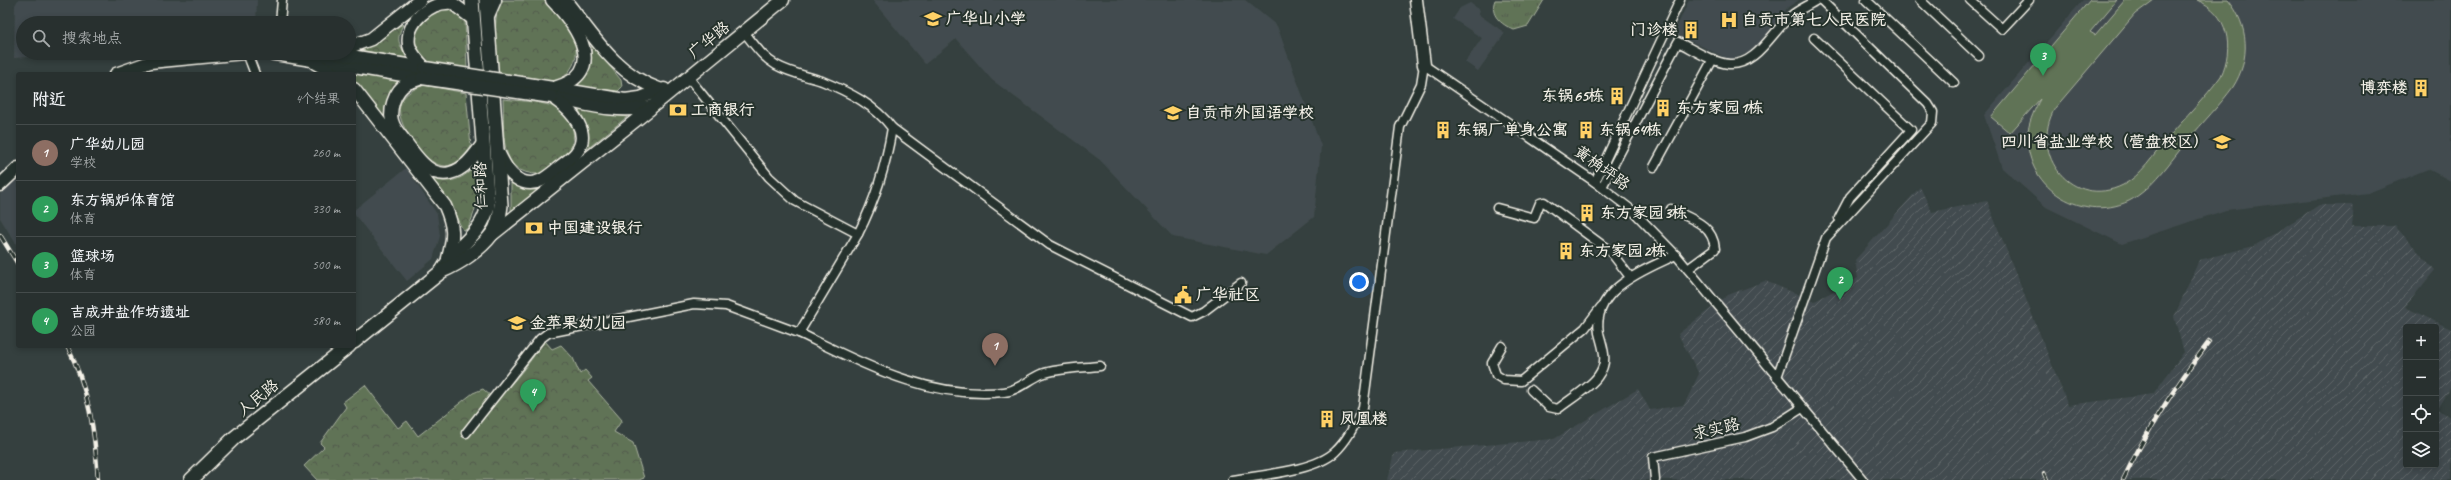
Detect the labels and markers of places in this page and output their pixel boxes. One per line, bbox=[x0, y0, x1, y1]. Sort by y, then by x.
school or university icon: 广华山小学 bbox=[923, 9, 943, 29]
place label: 广华山小学 bbox=[946, 9, 1026, 29]
hospital icon: 自贡市第七人民医院 bbox=[1719, 10, 1739, 30]
place label: 自贡市第七人民医院 bbox=[1742, 10, 1886, 30]
place label: 门诊楼 bbox=[1630, 20, 1678, 40]
building icon: 门诊楼 bbox=[1681, 20, 1701, 40]
pin: 3 bbox=[2030, 43, 2056, 76]
place label: 博弈楼 bbox=[2360, 78, 2408, 98]
building icon: 博弈楼 bbox=[2411, 78, 2431, 98]
place label: 东锅65栋 bbox=[1542, 86, 1604, 106]
building icon: 东锅65栋 bbox=[1607, 86, 1627, 106]
building icon: 东方家园1栋 bbox=[1653, 98, 1673, 118]
place label: 东方家园1栋 bbox=[1676, 98, 1763, 118]
bank icon: 工商银行 bbox=[668, 100, 688, 120]
place label: 工商银行 bbox=[691, 100, 755, 120]
school or university icon: 自贡市外国语学校 bbox=[1163, 103, 1183, 123]
place label: 自贡市外国语学校 bbox=[1186, 103, 1314, 123]
building icon: 东锅厂单身公寓 bbox=[1433, 120, 1453, 140]
place label: 东锅厂单身公寓 bbox=[1456, 120, 1568, 140]
building icon: 东锅64栋 bbox=[1576, 120, 1596, 140]
place label: 东锅64栋 bbox=[1599, 120, 1662, 140]
place label: 四川省盐业学校（营盘校区） bbox=[2001, 132, 2209, 152]
school or university icon: 四川省盐业学校（营盘校区） bbox=[2212, 132, 2232, 152]
building icon: 东方家园3栋 bbox=[1577, 203, 1597, 223]
place label: 东方家园3栋 bbox=[1600, 203, 1687, 223]
bank icon: 中国建设银行 bbox=[524, 218, 544, 238]
place label: 中国建设银行 bbox=[547, 218, 643, 238]
building icon: 东方家园2栋 bbox=[1556, 241, 1576, 261]
place label: 东方家园2栋 bbox=[1579, 241, 1666, 261]
pin: 2 bbox=[1827, 267, 1853, 300]
public building icon: 广华社区 bbox=[1173, 285, 1193, 305]
place label: 广华社区 bbox=[1196, 285, 1260, 305]
school or university icon: 金苹果幼儿园 bbox=[507, 313, 527, 333]
place label: 金苹果幼儿园 bbox=[530, 313, 626, 333]
pin: 1 bbox=[982, 333, 1008, 366]
pin: 4 bbox=[520, 379, 546, 412]
building icon: 凤凰楼 bbox=[1317, 409, 1337, 429]
place label: 凤凰楼 bbox=[1340, 409, 1388, 429]

